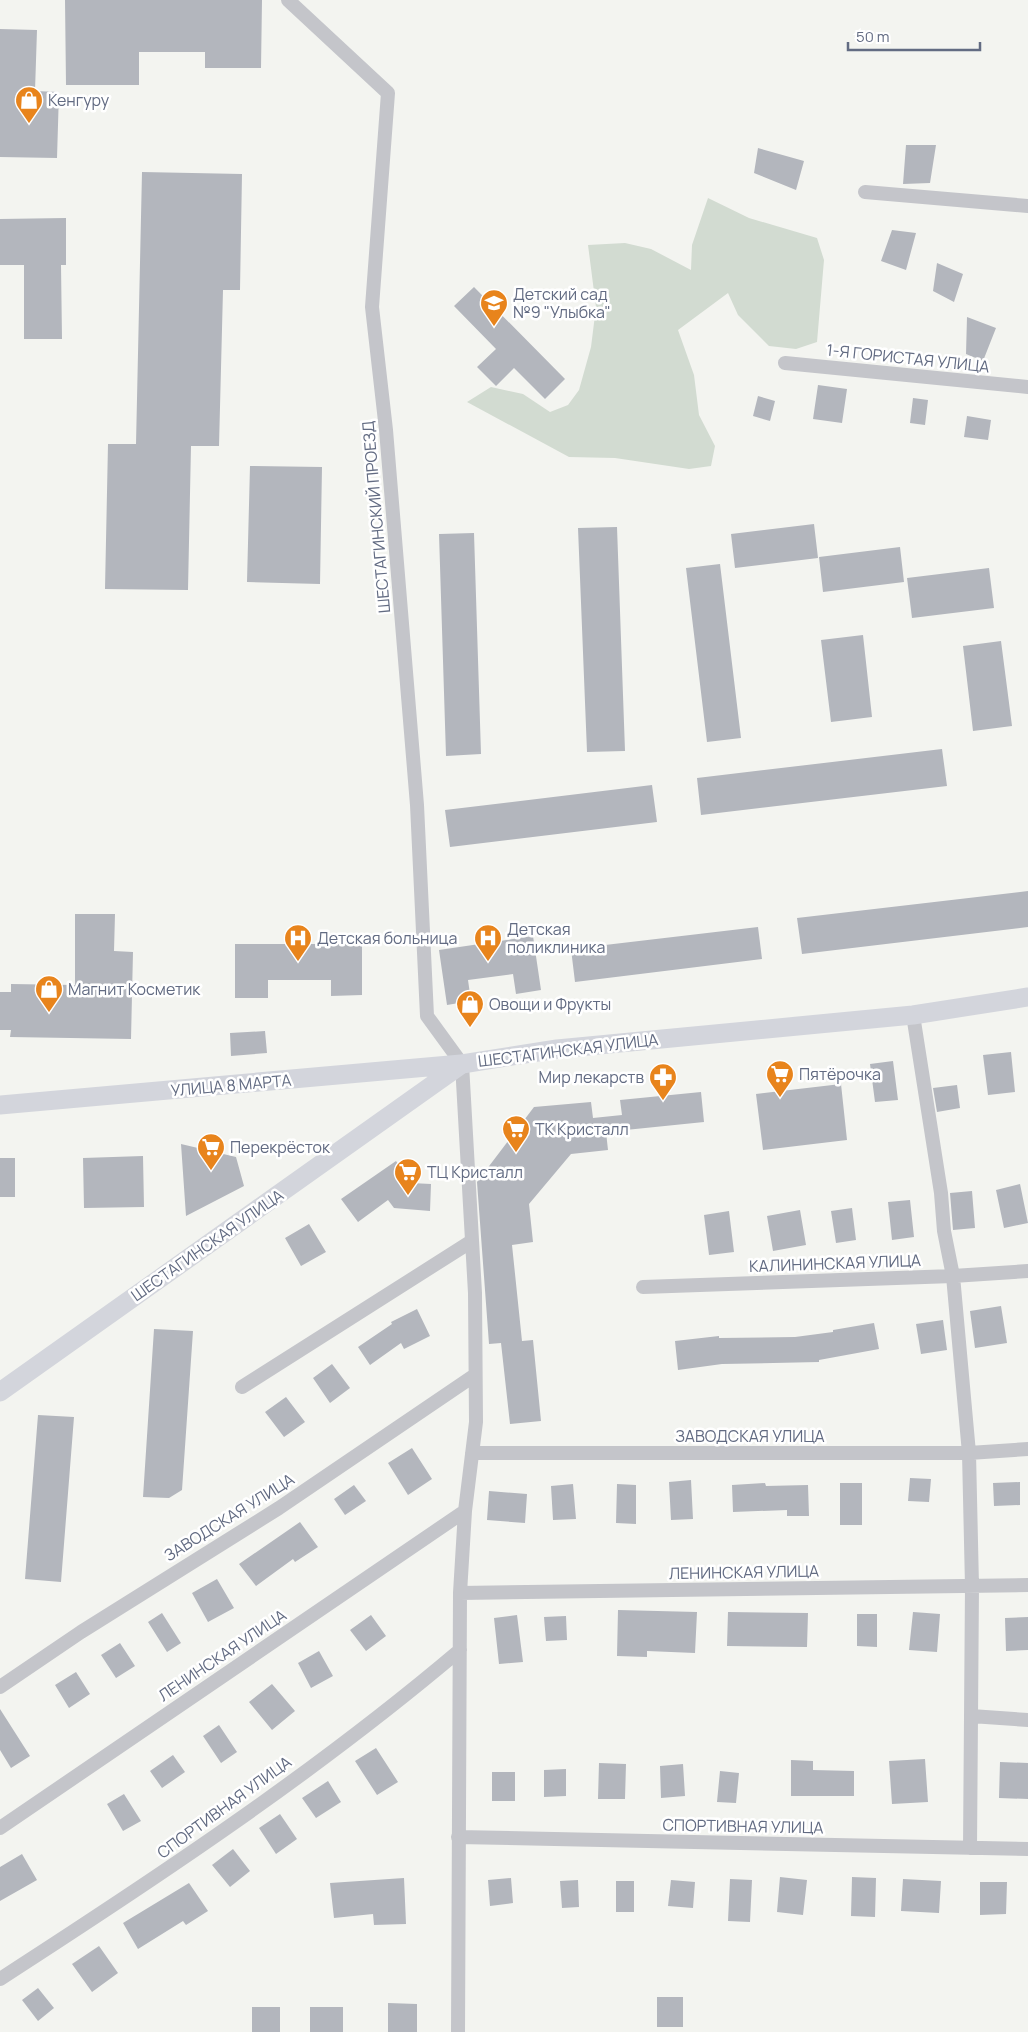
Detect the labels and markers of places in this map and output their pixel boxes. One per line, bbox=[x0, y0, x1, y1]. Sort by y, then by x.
shop icon: Кенгуру bbox=[14, 85, 44, 124]
place label: Кенгуру bbox=[48, 89, 110, 111]
place label: Детский сад №9 "Улыбка" bbox=[513, 283, 611, 323]
school or university icon: Детский сад №9 "Улыбка" bbox=[479, 288, 509, 327]
place label: Детская поликлиника bbox=[507, 918, 605, 958]
hospital icon: Детская больница bbox=[283, 923, 313, 962]
hospital icon: Детская поликлиника bbox=[473, 923, 503, 962]
place label: Детская больница bbox=[317, 927, 457, 949]
shop icon: Магнит Косметик bbox=[34, 974, 64, 1013]
place label: Магнит Косметик bbox=[68, 978, 201, 1000]
shop icon: Овощи и Фрукты bbox=[455, 989, 485, 1028]
place label: Овощи и Фрукты bbox=[489, 993, 611, 1015]
supermarket icon: Пятёрочка bbox=[765, 1059, 795, 1098]
pharmacy icon: Мир лекарств bbox=[648, 1062, 678, 1101]
place label: Пятёрочка bbox=[799, 1063, 881, 1085]
place label: Мир лекарств bbox=[539, 1066, 644, 1088]
supermarket icon: ТК Кристалл bbox=[501, 1114, 531, 1153]
place label: ТК Кристалл bbox=[535, 1118, 629, 1140]
supermarket icon: Перекрёсток bbox=[196, 1132, 226, 1171]
place label: Перекрёсток bbox=[230, 1136, 331, 1158]
supermarket icon: ТЦ Кристалл bbox=[393, 1157, 423, 1196]
place label: ТЦ Кристалл bbox=[427, 1161, 523, 1183]

